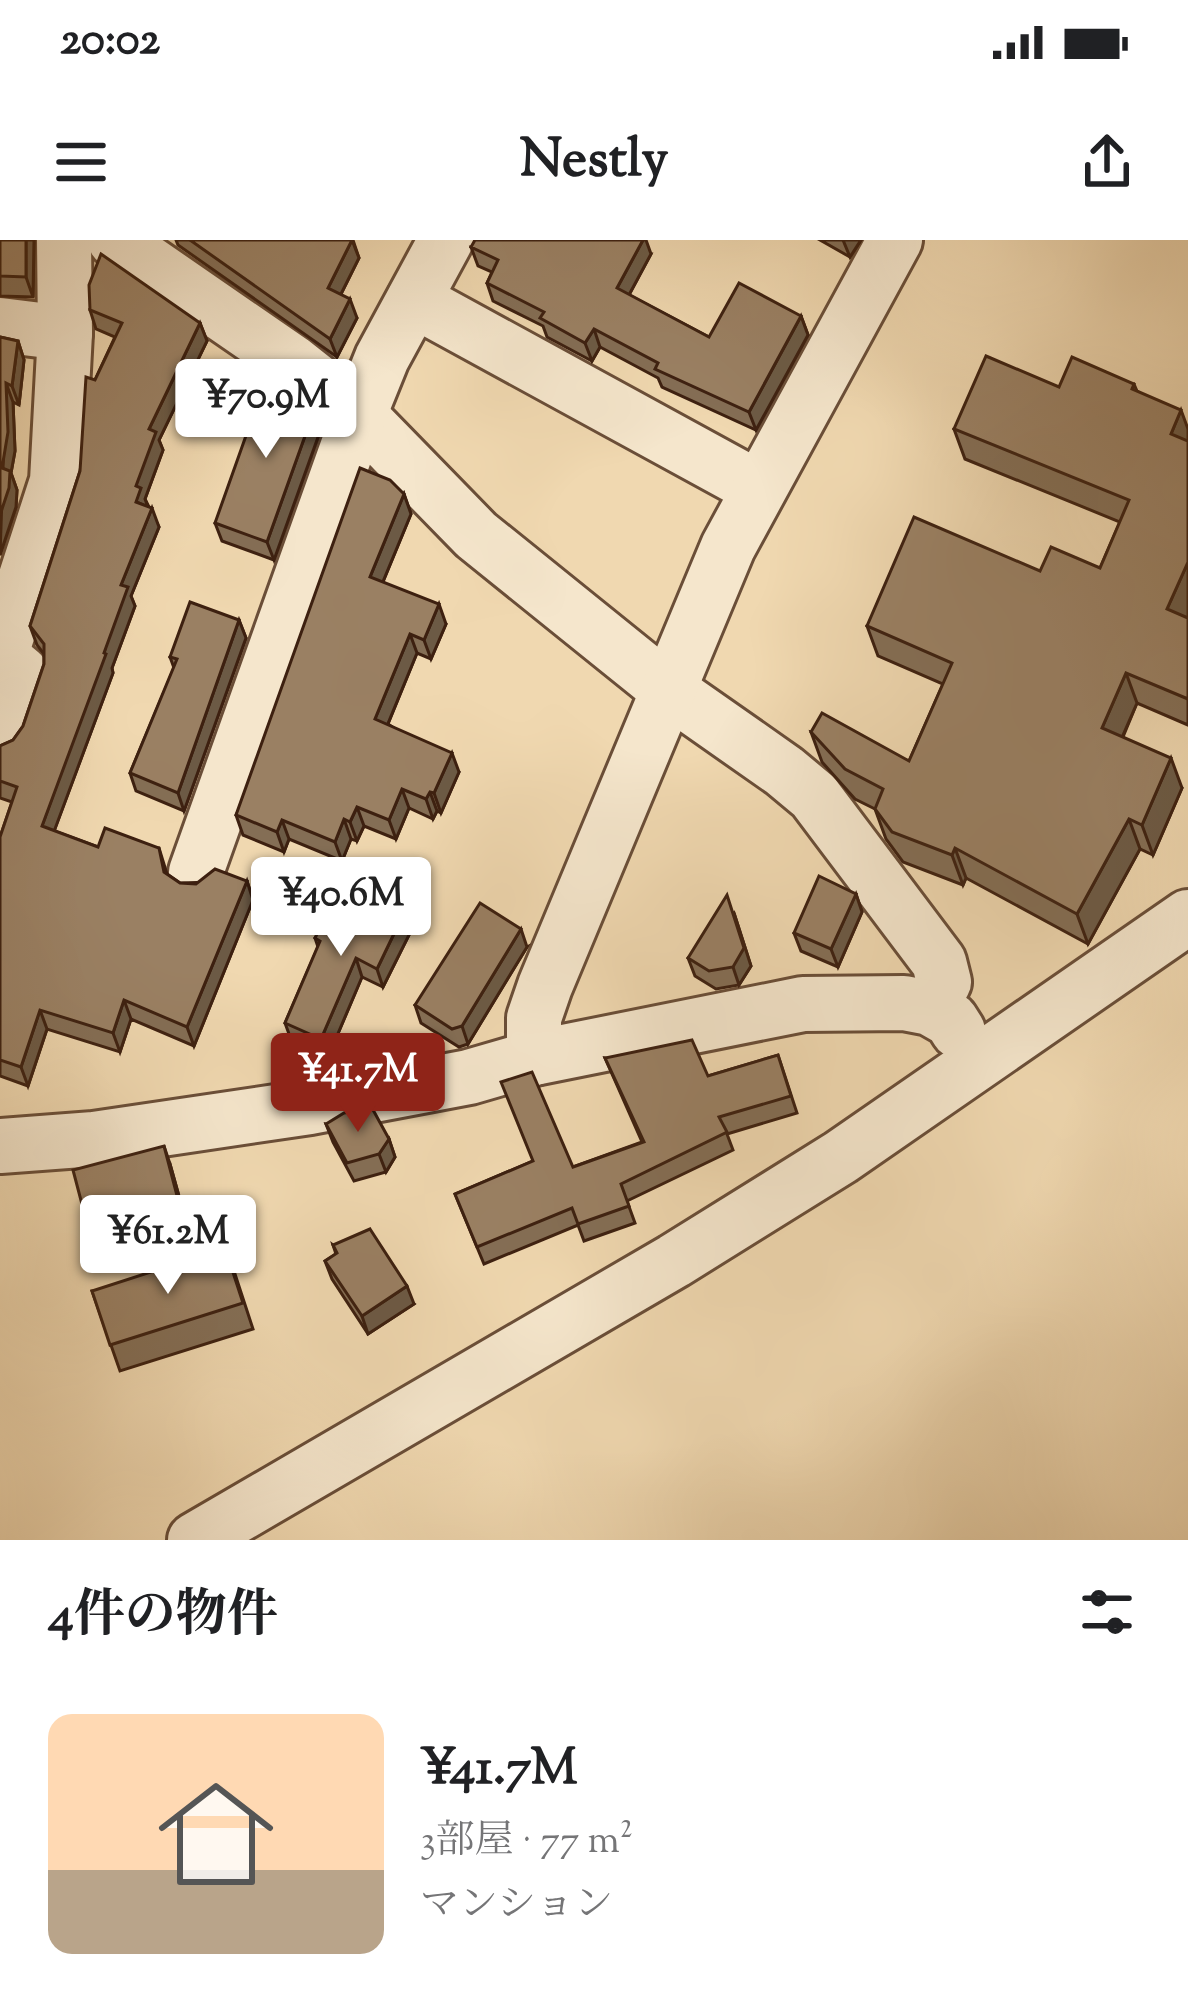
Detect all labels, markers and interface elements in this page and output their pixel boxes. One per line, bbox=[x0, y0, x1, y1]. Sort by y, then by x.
text: 20:02 bbox=[60, 10, 160, 75]
text: Nestly bbox=[520, 123, 668, 201]
icon: menu bbox=[48, 129, 114, 195]
icon: share bbox=[1074, 129, 1140, 195]
pin: ¥70.9M bbox=[168, 359, 364, 461]
text: ¥70.9M bbox=[202, 370, 330, 426]
pin: ¥40.6M bbox=[243, 857, 439, 959]
text: ¥40.6M bbox=[278, 868, 404, 924]
pin: ¥41.7M bbox=[260, 1033, 456, 1135]
text: ¥41.7M bbox=[298, 1044, 418, 1100]
pin: ¥61.2M bbox=[70, 1195, 266, 1297]
text: ¥61.2M bbox=[107, 1206, 229, 1262]
icon: filters bbox=[1074, 1579, 1140, 1645]
text: 4件の物件 bbox=[48, 1581, 278, 1654]
text: ¥41.7M bbox=[420, 1734, 577, 1807]
icon: home bbox=[144, 1762, 288, 1906]
text: 3部屋 · 77 m² bbox=[420, 1815, 633, 1871]
text: マンション bbox=[420, 1879, 613, 1935]

